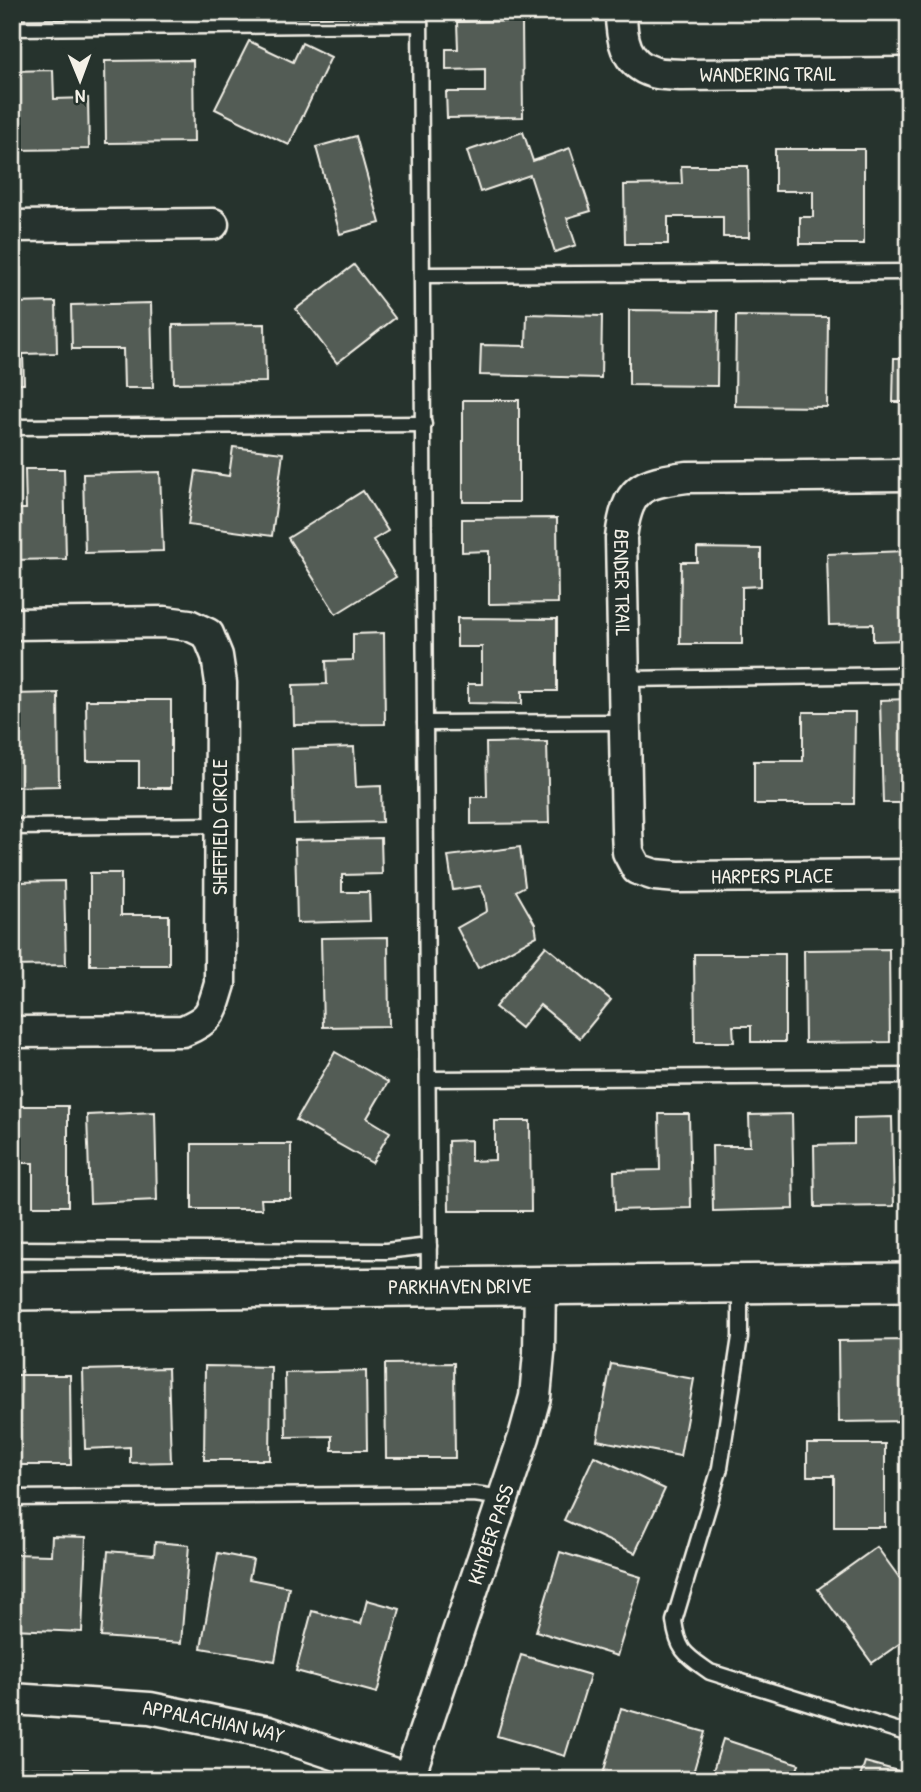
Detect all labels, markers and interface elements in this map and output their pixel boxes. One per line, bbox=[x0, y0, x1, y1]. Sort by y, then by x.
north arrow bbox=[46, 46, 116, 116]
street label: WANDERING TRAIL bbox=[700, 59, 837, 89]
text: N bbox=[75, 84, 86, 110]
street label: BENDER TRAIL bbox=[607, 527, 638, 637]
street label: SHEFFIELD CIRCLE bbox=[205, 759, 234, 895]
street label: HARPERS PLACE bbox=[711, 861, 833, 891]
street label: PARKHAVEN DRIVE bbox=[388, 1271, 532, 1301]
street label: KHYBER PASS bbox=[460, 1480, 521, 1588]
street label: APPALACHIAN WAY bbox=[142, 1693, 289, 1751]

